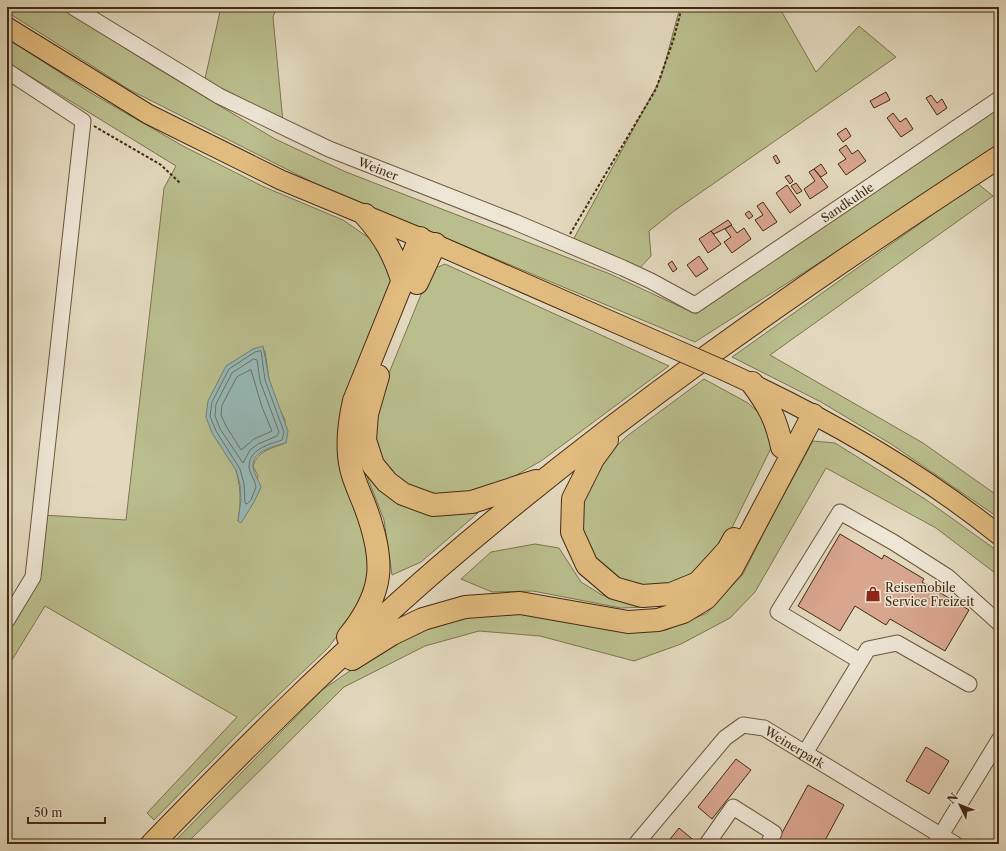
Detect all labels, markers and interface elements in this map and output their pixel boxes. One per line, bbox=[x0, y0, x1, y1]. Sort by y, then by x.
street label: Weiner bbox=[355, 153, 400, 183]
street label: Sandkuhle bbox=[818, 179, 877, 225]
place label: Reisemobile Service Freizeit bbox=[885, 580, 975, 609]
shop icon: Reisemobile Service Freizeit bbox=[864, 585, 882, 603]
street label: Weinerpark bbox=[761, 722, 829, 771]
north arrow bbox=[940, 785, 980, 825]
text: N bbox=[944, 790, 961, 806]
scale bar bbox=[28, 799, 105, 825]
text: 50 m bbox=[34, 805, 63, 820]

